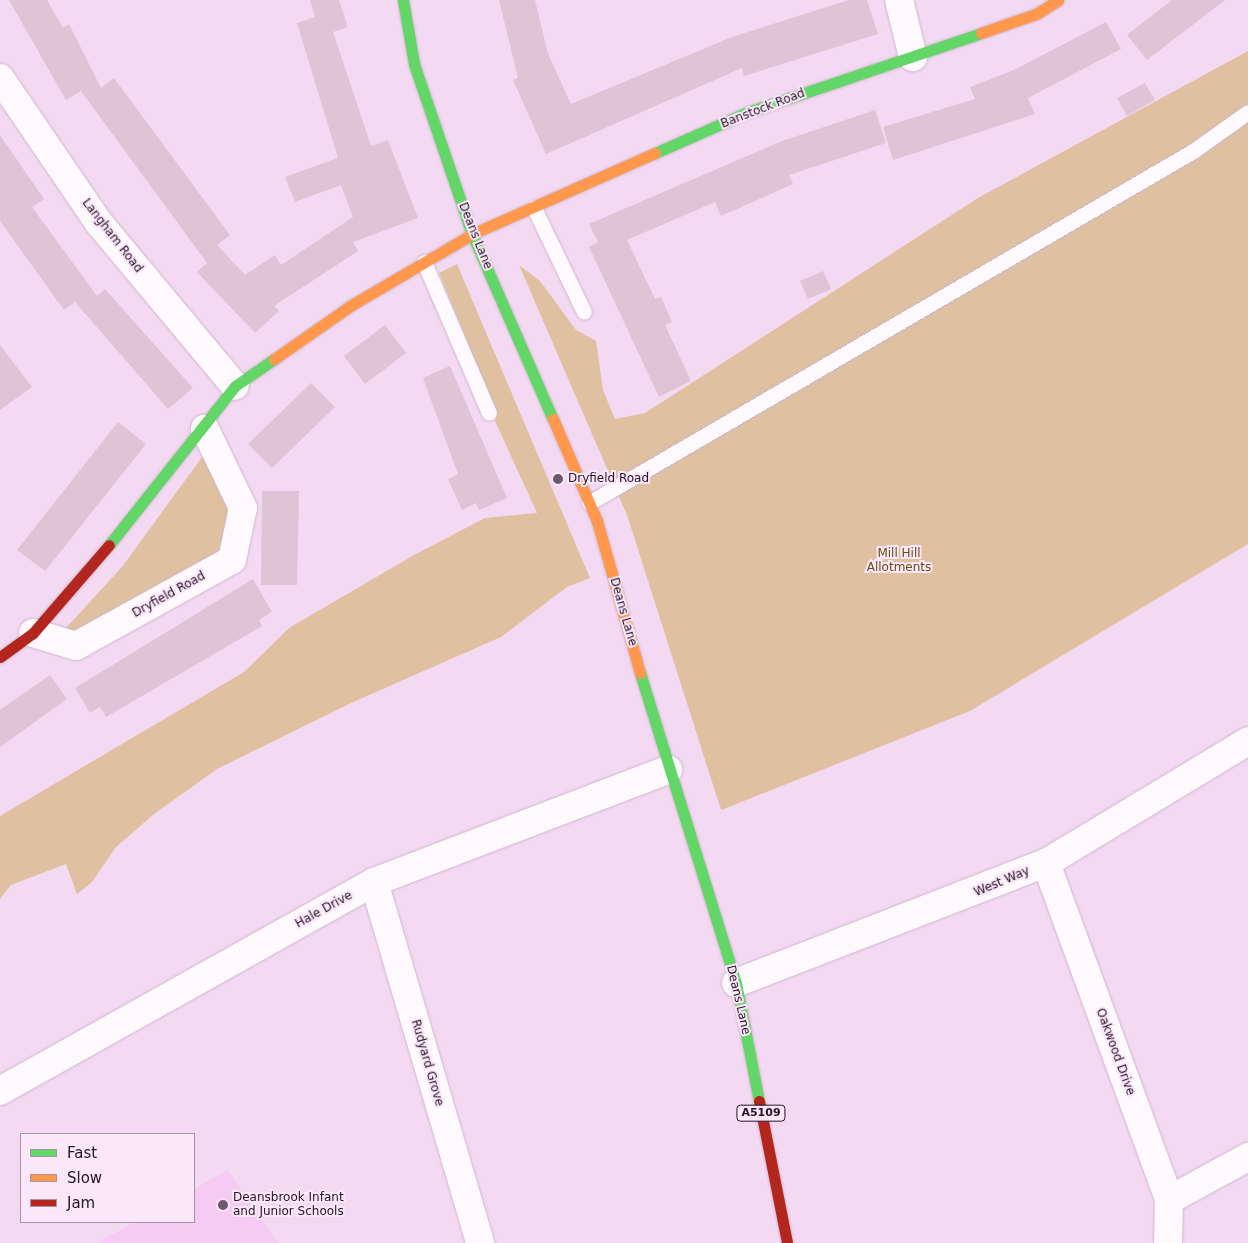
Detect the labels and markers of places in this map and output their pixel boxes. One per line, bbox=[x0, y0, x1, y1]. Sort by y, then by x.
place label: Dryfield Road bbox=[568, 472, 649, 486]
marker: Dryfield Road bbox=[552, 473, 564, 485]
place label: Deansbrook Infant and Junior Schools bbox=[233, 1191, 344, 1219]
marker: Deansbrook Infant and Junior Schools bbox=[217, 1199, 229, 1211]

